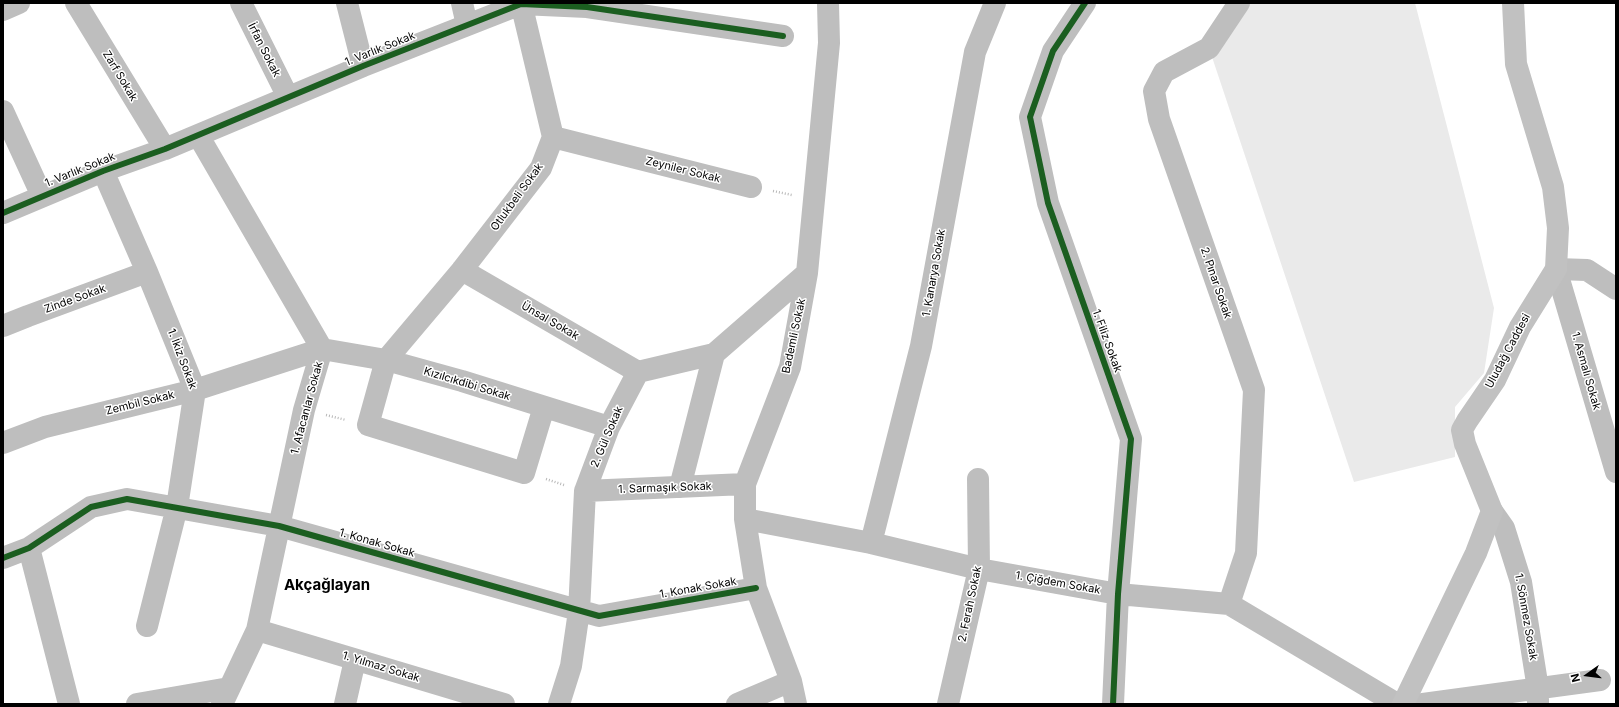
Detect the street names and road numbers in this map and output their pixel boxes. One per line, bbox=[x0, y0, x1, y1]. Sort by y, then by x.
street label: İrfan Sokak bbox=[245, 21, 283, 79]
street label: 1. Varlık Sokak bbox=[343, 29, 417, 69]
street label: Zarf Sokak bbox=[100, 48, 140, 104]
street label: 1. Varlık Sokak bbox=[43, 150, 117, 190]
street label: Zeyniler Sokak bbox=[644, 154, 722, 186]
street label: Otlukbeli Sokak bbox=[488, 160, 546, 234]
street label: 1. Kanarya Sokak bbox=[920, 228, 948, 318]
street label: 2. Pınar Sokak bbox=[1198, 246, 1234, 320]
street label: Zinde Sokak bbox=[43, 282, 107, 316]
street label: Bademli Sokak bbox=[780, 297, 808, 375]
street label: Ünsal Sokak bbox=[519, 299, 581, 343]
street label: 1. Filiz Sokak bbox=[1089, 308, 1125, 374]
street label: Uludağ Caddesi bbox=[1483, 311, 1533, 391]
street label: 1. İkiz Sokak bbox=[164, 327, 200, 391]
street label: 1. Asmalı Sokak bbox=[1569, 331, 1603, 411]
street label: 1. Afacanlar Sokak bbox=[288, 360, 326, 456]
street label: Kızılcıkdibi Sokak bbox=[422, 365, 512, 403]
street label: Zembil Sokak bbox=[104, 388, 176, 418]
street label: 2. Gül Sokak bbox=[588, 404, 626, 470]
street label: 1. Sarmaşık Sokak bbox=[618, 480, 712, 496]
street label: 1. Konak Sokak bbox=[338, 526, 416, 560]
street label: 2. Ferah Sokak bbox=[956, 565, 984, 643]
street label: 1. Çiğdem Sokak bbox=[1015, 569, 1101, 597]
street label: 1. Sönmez Sokak bbox=[1512, 573, 1540, 661]
street label: 1. Konak Sokak bbox=[658, 575, 738, 601]
street label: 1. Yılmaz Sokak bbox=[341, 649, 421, 685]

